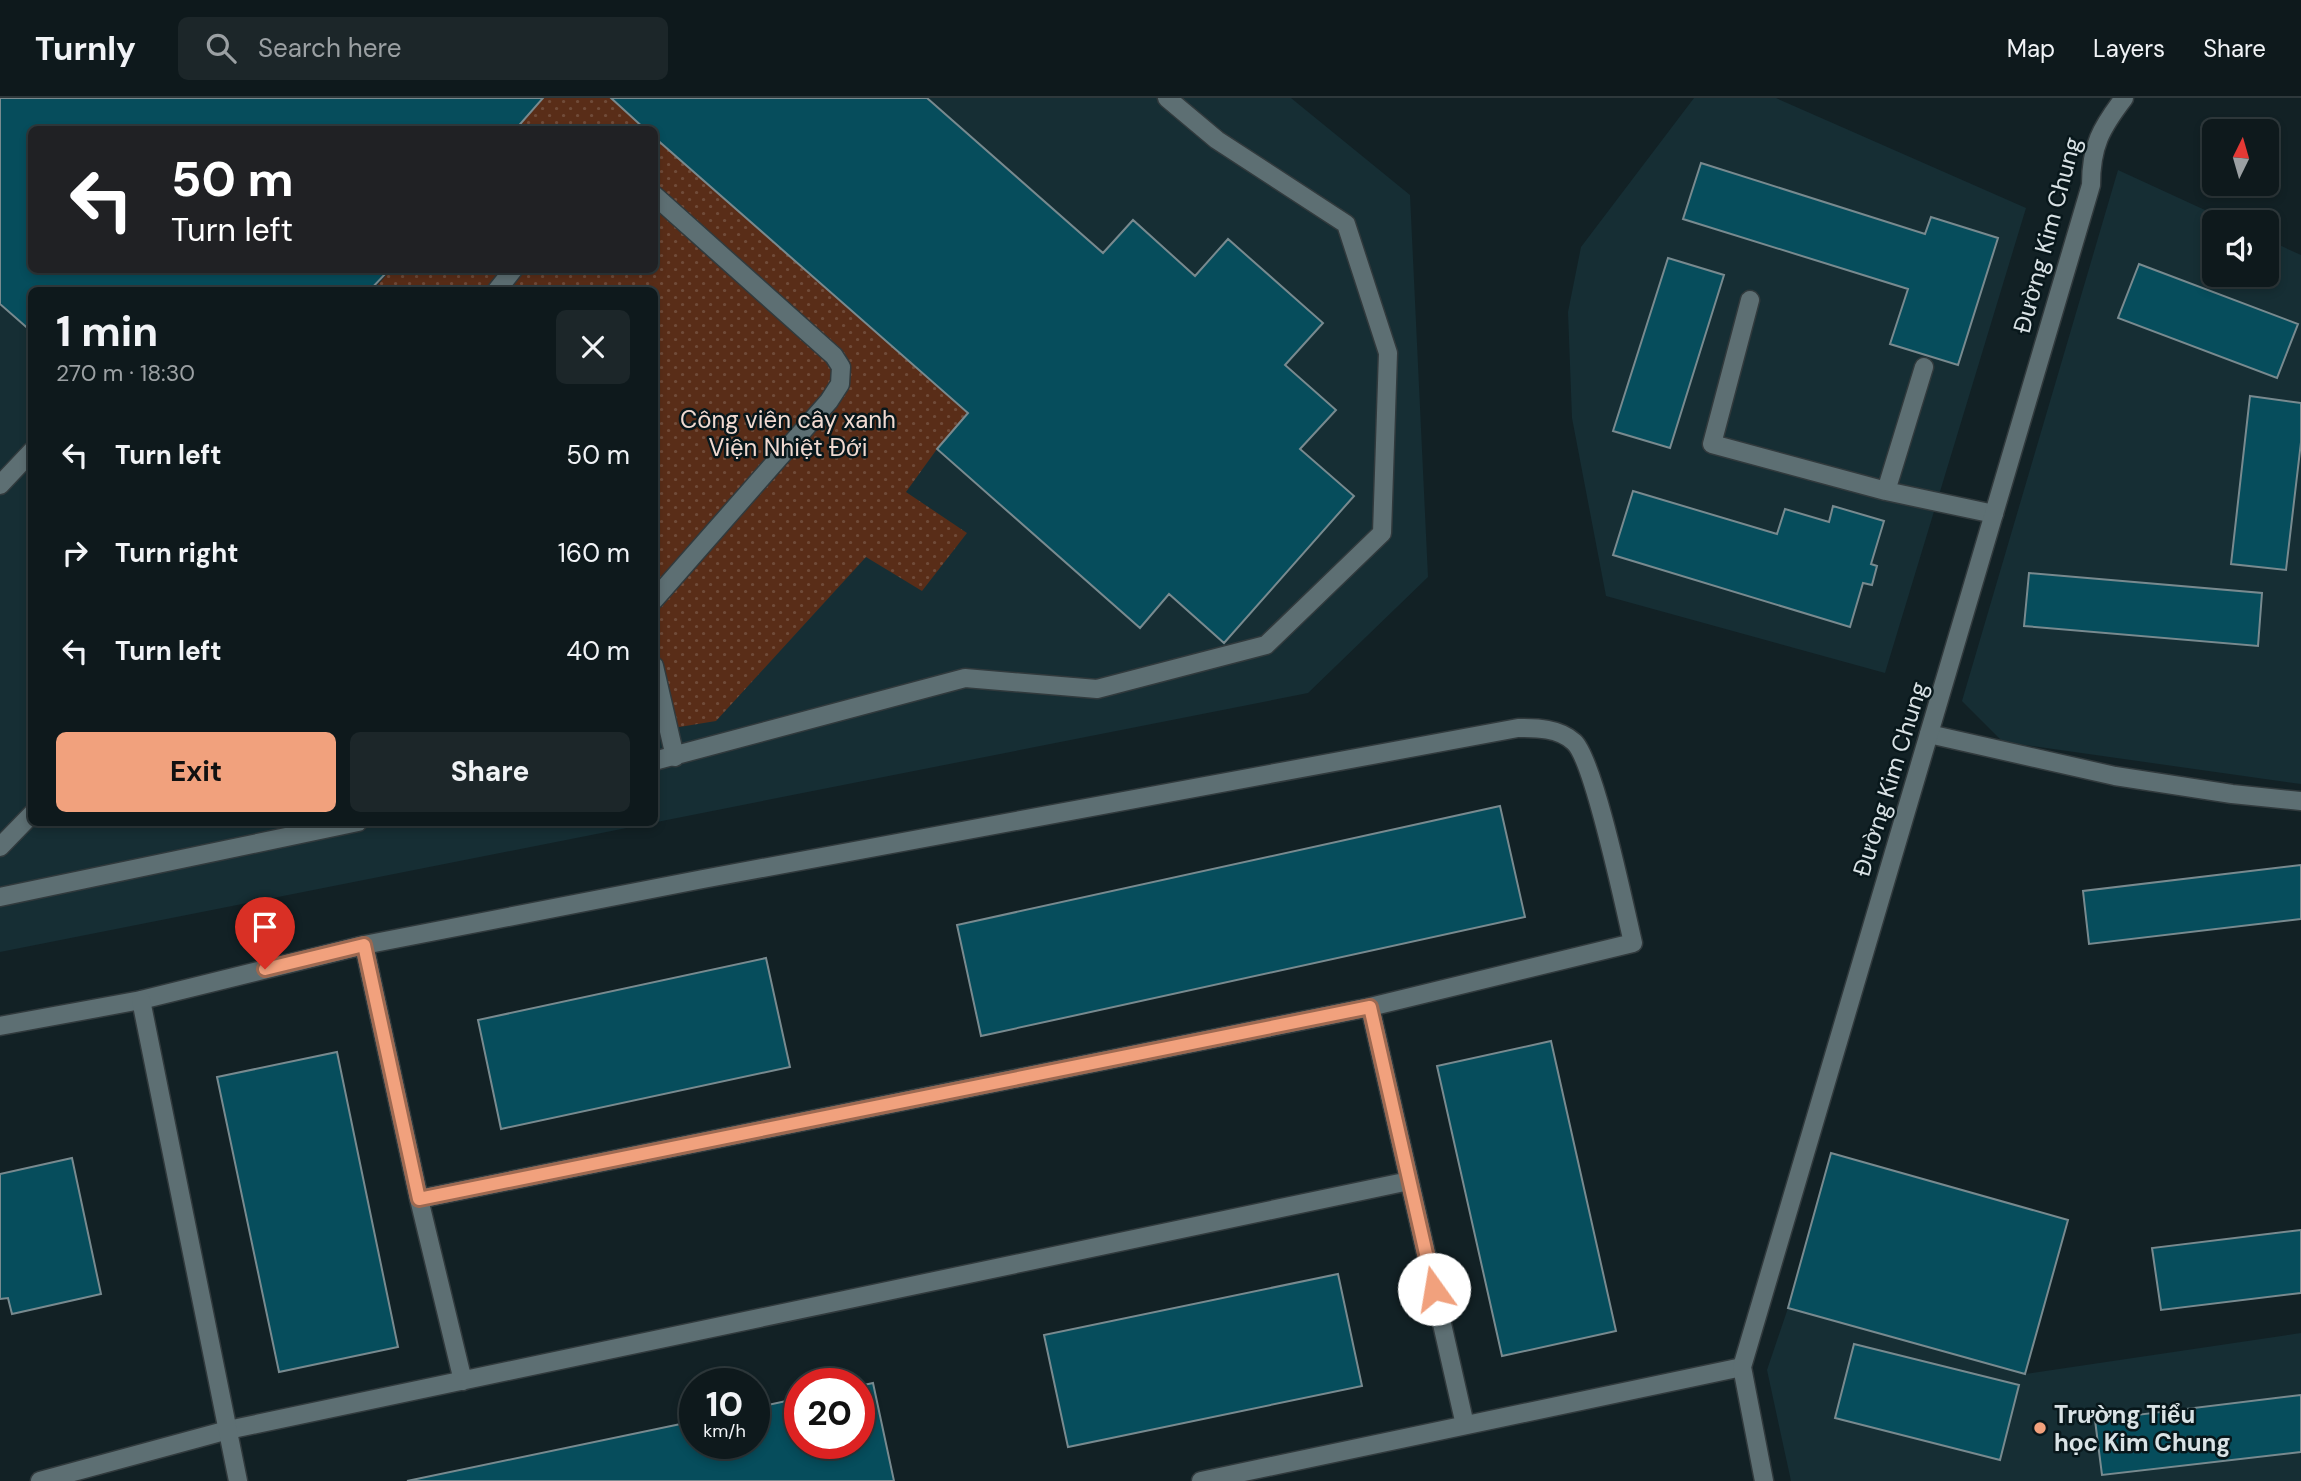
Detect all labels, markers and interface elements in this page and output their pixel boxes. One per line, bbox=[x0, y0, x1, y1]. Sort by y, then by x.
search box bbox=[178, 17, 668, 80]
text: Turnly bbox=[35, 27, 136, 70]
icon: search bbox=[202, 29, 240, 67]
text: Search here bbox=[258, 31, 401, 65]
text: Map bbox=[2007, 33, 2055, 64]
text: Layers bbox=[2093, 33, 2165, 64]
text: Share bbox=[2203, 33, 2266, 64]
north arrow bbox=[2202, 119, 2278, 196]
map controls bbox=[2202, 119, 2279, 287]
street label: Đường Kim Chung bbox=[2006, 133, 2088, 337]
text: 50 m bbox=[171, 147, 294, 211]
icon: left bbox=[56, 154, 147, 245]
text: Turn left bbox=[171, 209, 293, 251]
button: sound bbox=[2202, 210, 2279, 287]
text: 1 min bbox=[56, 304, 158, 359]
button: close bbox=[556, 310, 630, 384]
text: 270 m · 18:30 bbox=[56, 358, 195, 388]
park label: Công viên cây xanh Viện Nhiệt Đới bbox=[680, 404, 896, 463]
icon: left bbox=[56, 436, 94, 474]
text: Turn left bbox=[115, 438, 222, 472]
text: 50 m bbox=[566, 438, 630, 472]
icon: right bbox=[56, 534, 94, 572]
text: Turn right bbox=[115, 536, 239, 570]
text: 160 m bbox=[558, 536, 630, 570]
icon: left bbox=[56, 632, 94, 670]
text: Turn left bbox=[115, 634, 222, 668]
text: 40 m bbox=[566, 634, 630, 668]
street label: Đường Kim Chung bbox=[1846, 678, 1934, 880]
button: Exit bbox=[56, 732, 336, 812]
button: Share bbox=[350, 732, 630, 812]
pin bbox=[235, 897, 295, 969]
icon: arrive bbox=[246, 908, 284, 946]
position arrow bbox=[1397, 1252, 1471, 1326]
speed limit sign: 20 bbox=[784, 1368, 875, 1459]
text: 10 bbox=[706, 1381, 743, 1427]
place label: Trường Tiểu học Kim Chung bbox=[2054, 1399, 2231, 1458]
text: km/h bbox=[703, 1419, 746, 1443]
marker: Trường Tiểu học Kim Chung bbox=[2032, 1420, 2048, 1436]

